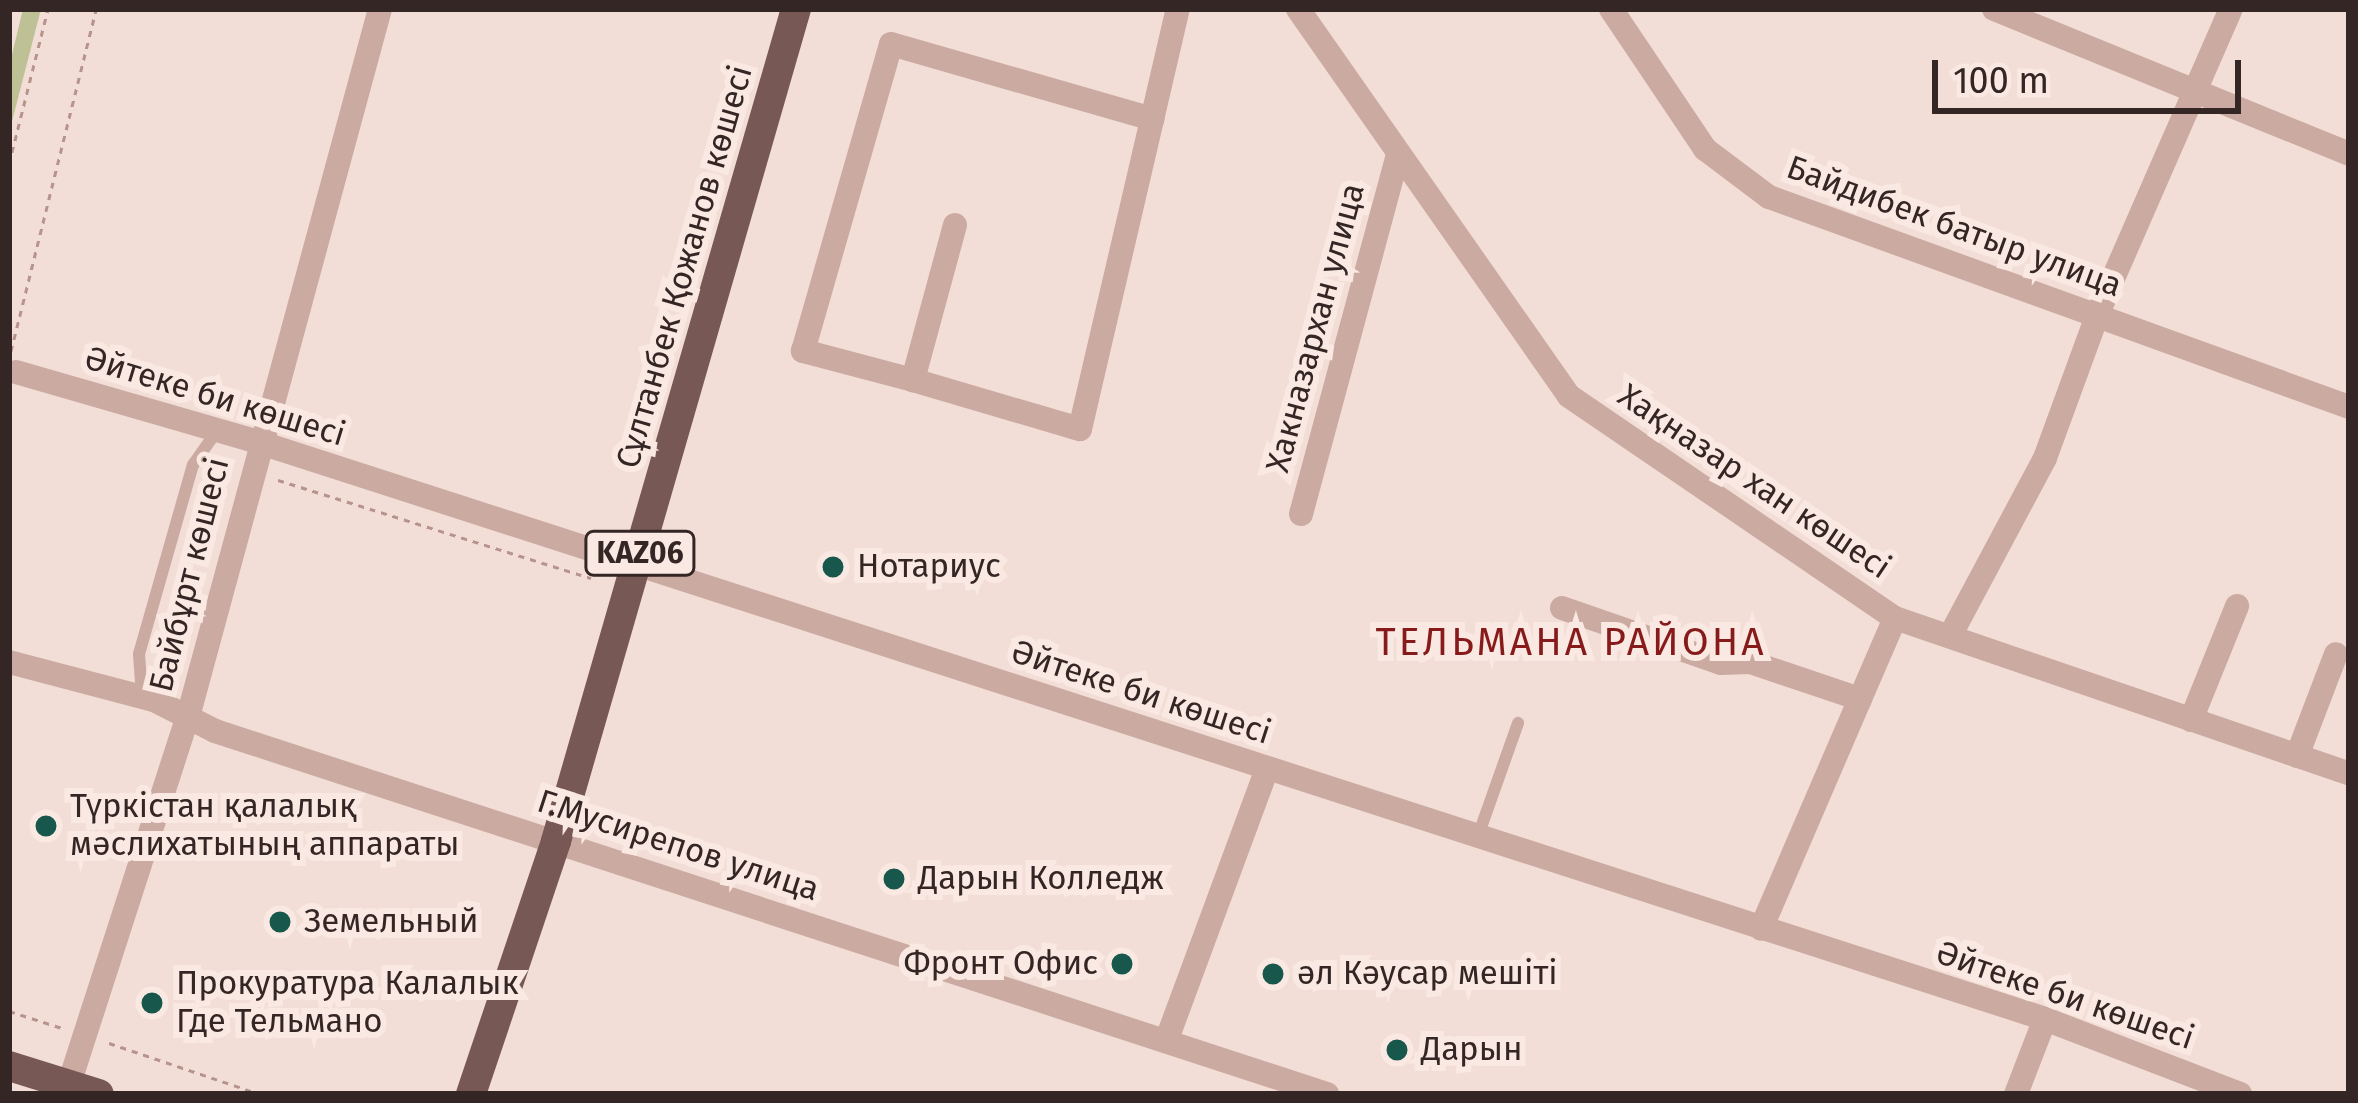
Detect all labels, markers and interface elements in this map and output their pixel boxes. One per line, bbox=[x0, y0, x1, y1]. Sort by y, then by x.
scale bar bbox=[1938, 36, 2247, 110]
text: 100 m bbox=[1953, 59, 2049, 103]
street label: Сұлтанбек Қожанов көшесі bbox=[608, 61, 762, 473]
street label: Байдибек батыр улица bbox=[1781, 148, 2127, 306]
street label: Хакназархан улица bbox=[1258, 179, 1374, 477]
street label: Әйтеке би көшесі bbox=[80, 339, 350, 455]
street label: Хақназар хан көшесі bbox=[1610, 376, 1898, 588]
street label: Байбұрт көшесі bbox=[142, 454, 238, 696]
road number: KАZ06 bbox=[583, 529, 697, 577]
place label: Нотариус bbox=[857, 547, 1001, 587]
marker: Нотариус bbox=[820, 554, 846, 580]
district label: ТЕЛЬМАНА РАЙОНА bbox=[1375, 619, 1767, 665]
street label: Әйтеке би көшесі bbox=[1007, 632, 1275, 754]
street label: Г.Мусирепов улица bbox=[532, 782, 824, 910]
place label: Түркістан қалалық мәслихатының аппараты bbox=[70, 787, 460, 865]
marker: Түркістан қалалық мәслихатының аппараты bbox=[33, 813, 59, 839]
place label: Дарын Колледж bbox=[918, 859, 1164, 899]
marker: Дарын Колледж bbox=[881, 866, 907, 892]
place label: Земельный bbox=[304, 902, 479, 942]
marker: Земельный bbox=[267, 909, 293, 935]
street label: Әйтеке би көшесі bbox=[1931, 933, 2199, 1059]
place label: Фронт Офис bbox=[904, 944, 1098, 984]
marker: Фронт Офис bbox=[1109, 951, 1135, 977]
place label: әл Кәусар мешіті bbox=[1297, 954, 1558, 994]
marker: әл Кәусар мешіті bbox=[1260, 961, 1286, 987]
place label: Прокуратура Калалык Где Тельмано bbox=[176, 964, 519, 1042]
marker: Прокуратура Калалык Где Тельмано bbox=[139, 990, 165, 1016]
place label: Дарын bbox=[1421, 1030, 1523, 1070]
marker: Дарын bbox=[1384, 1037, 1410, 1063]

